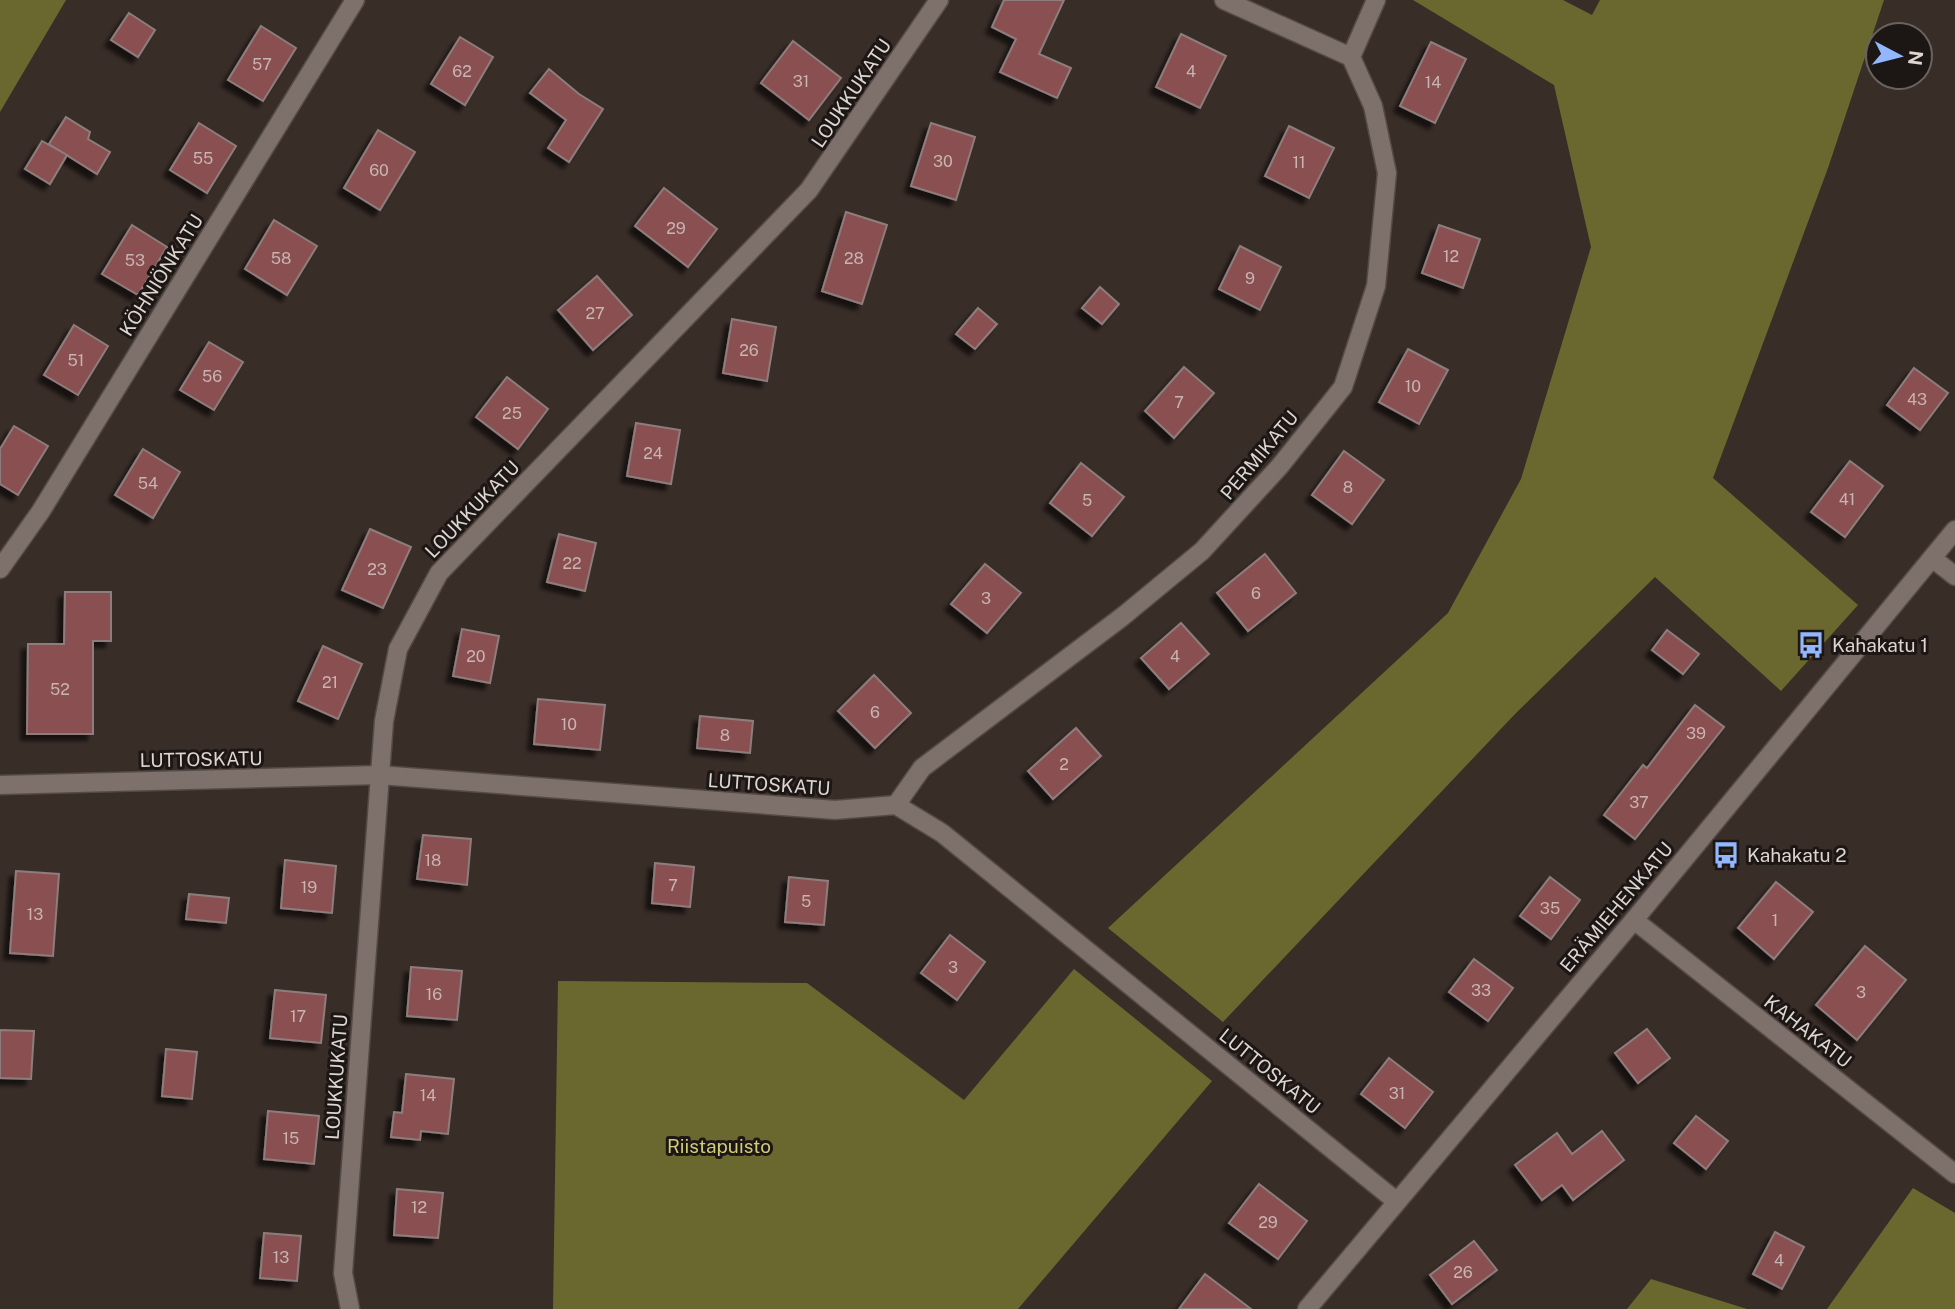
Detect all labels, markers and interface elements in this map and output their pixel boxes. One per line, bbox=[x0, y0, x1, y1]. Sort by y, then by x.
north arrow bbox=[1864, 21, 1934, 91]
street label: LOUKKUKATU bbox=[807, 35, 895, 151]
text: N bbox=[1904, 49, 1928, 67]
house number: 57 bbox=[252, 55, 272, 74]
house number: 62 bbox=[452, 62, 472, 81]
house number: 4 bbox=[1186, 62, 1196, 81]
house number: 31 bbox=[793, 72, 809, 91]
house number: 14 bbox=[1425, 73, 1441, 92]
house number: 55 bbox=[193, 149, 213, 168]
house number: 30 bbox=[933, 152, 953, 171]
house number: 11 bbox=[1292, 153, 1306, 172]
house number: 60 bbox=[369, 161, 389, 180]
street label: KÖHNIÖNKATU bbox=[115, 210, 207, 340]
house number: 29 bbox=[666, 219, 686, 238]
house number: 12 bbox=[1443, 247, 1459, 266]
house number: 58 bbox=[271, 249, 291, 268]
house number: 28 bbox=[844, 249, 864, 268]
house number: 53 bbox=[125, 251, 145, 270]
house number: 9 bbox=[1245, 269, 1255, 288]
house number: 27 bbox=[585, 304, 605, 323]
house number: 26 bbox=[739, 341, 759, 360]
house number: 51 bbox=[68, 351, 84, 370]
house number: 56 bbox=[202, 367, 222, 386]
house number: 10 bbox=[1405, 377, 1421, 396]
house number: 43 bbox=[1907, 390, 1927, 409]
house number: 7 bbox=[1174, 393, 1184, 412]
house number: 25 bbox=[502, 404, 522, 423]
street label: PERMIKATU bbox=[1216, 406, 1302, 504]
house number: 24 bbox=[643, 444, 663, 463]
street label: LOUKKUKATU bbox=[420, 456, 524, 562]
house number: 54 bbox=[138, 474, 158, 493]
house number: 8 bbox=[1343, 478, 1353, 497]
house number: 41 bbox=[1839, 490, 1855, 509]
house number: 5 bbox=[1082, 491, 1092, 510]
house number: 22 bbox=[562, 554, 582, 573]
house number: 23 bbox=[367, 560, 387, 579]
house number: 6 bbox=[1251, 584, 1261, 603]
house number: 3 bbox=[981, 589, 991, 608]
bus stop icon: Kahakatu 1 bbox=[1796, 630, 1826, 660]
place label: Kahakatu 1 bbox=[1832, 634, 1928, 656]
house number: 20 bbox=[466, 647, 486, 666]
house number: 4 bbox=[1170, 647, 1180, 666]
house number: 21 bbox=[322, 673, 338, 692]
house number: 52 bbox=[50, 680, 70, 699]
house number: 6 bbox=[870, 703, 880, 722]
house number: 10 bbox=[561, 715, 577, 734]
house number: 39 bbox=[1686, 724, 1706, 743]
house number: 8 bbox=[720, 726, 730, 745]
street label: LUTTOSKATU bbox=[139, 747, 263, 771]
house number: 2 bbox=[1059, 755, 1069, 774]
street label: LUTTOSKATU bbox=[707, 769, 831, 799]
house number: 37 bbox=[1629, 793, 1649, 812]
street label: ERÄMIEHENKATU bbox=[1555, 838, 1677, 976]
bus stop icon: Kahakatu 2 bbox=[1711, 840, 1741, 870]
place label: Kahakatu 2 bbox=[1747, 844, 1847, 866]
house number: 18 bbox=[425, 851, 441, 870]
house number: 7 bbox=[668, 876, 678, 895]
house number: 19 bbox=[301, 878, 317, 897]
house number: 5 bbox=[801, 892, 811, 911]
house number: 35 bbox=[1540, 899, 1560, 918]
house number: 13 bbox=[27, 905, 43, 924]
house number: 1 bbox=[1772, 911, 1778, 930]
house number: 3 bbox=[948, 958, 958, 977]
house number: 33 bbox=[1471, 981, 1491, 1000]
house number: 3 bbox=[1856, 983, 1866, 1002]
house number: 16 bbox=[426, 985, 442, 1004]
street label: KAHAKATU bbox=[1760, 990, 1856, 1072]
house number: 17 bbox=[290, 1007, 306, 1026]
street label: LOUKKUKATU bbox=[321, 1013, 351, 1141]
street label: LUTTOSKATU bbox=[1215, 1024, 1325, 1118]
house number: 31 bbox=[1389, 1084, 1405, 1103]
house number: 14 bbox=[420, 1086, 436, 1105]
house number: 15 bbox=[283, 1129, 299, 1148]
park label: Riistapuisto bbox=[667, 1135, 771, 1157]
house number: 12 bbox=[411, 1198, 427, 1217]
house number: 29 bbox=[1258, 1213, 1278, 1232]
house number: 13 bbox=[273, 1248, 289, 1267]
house number: 4 bbox=[1774, 1251, 1784, 1270]
house number: 26 bbox=[1453, 1263, 1473, 1282]

